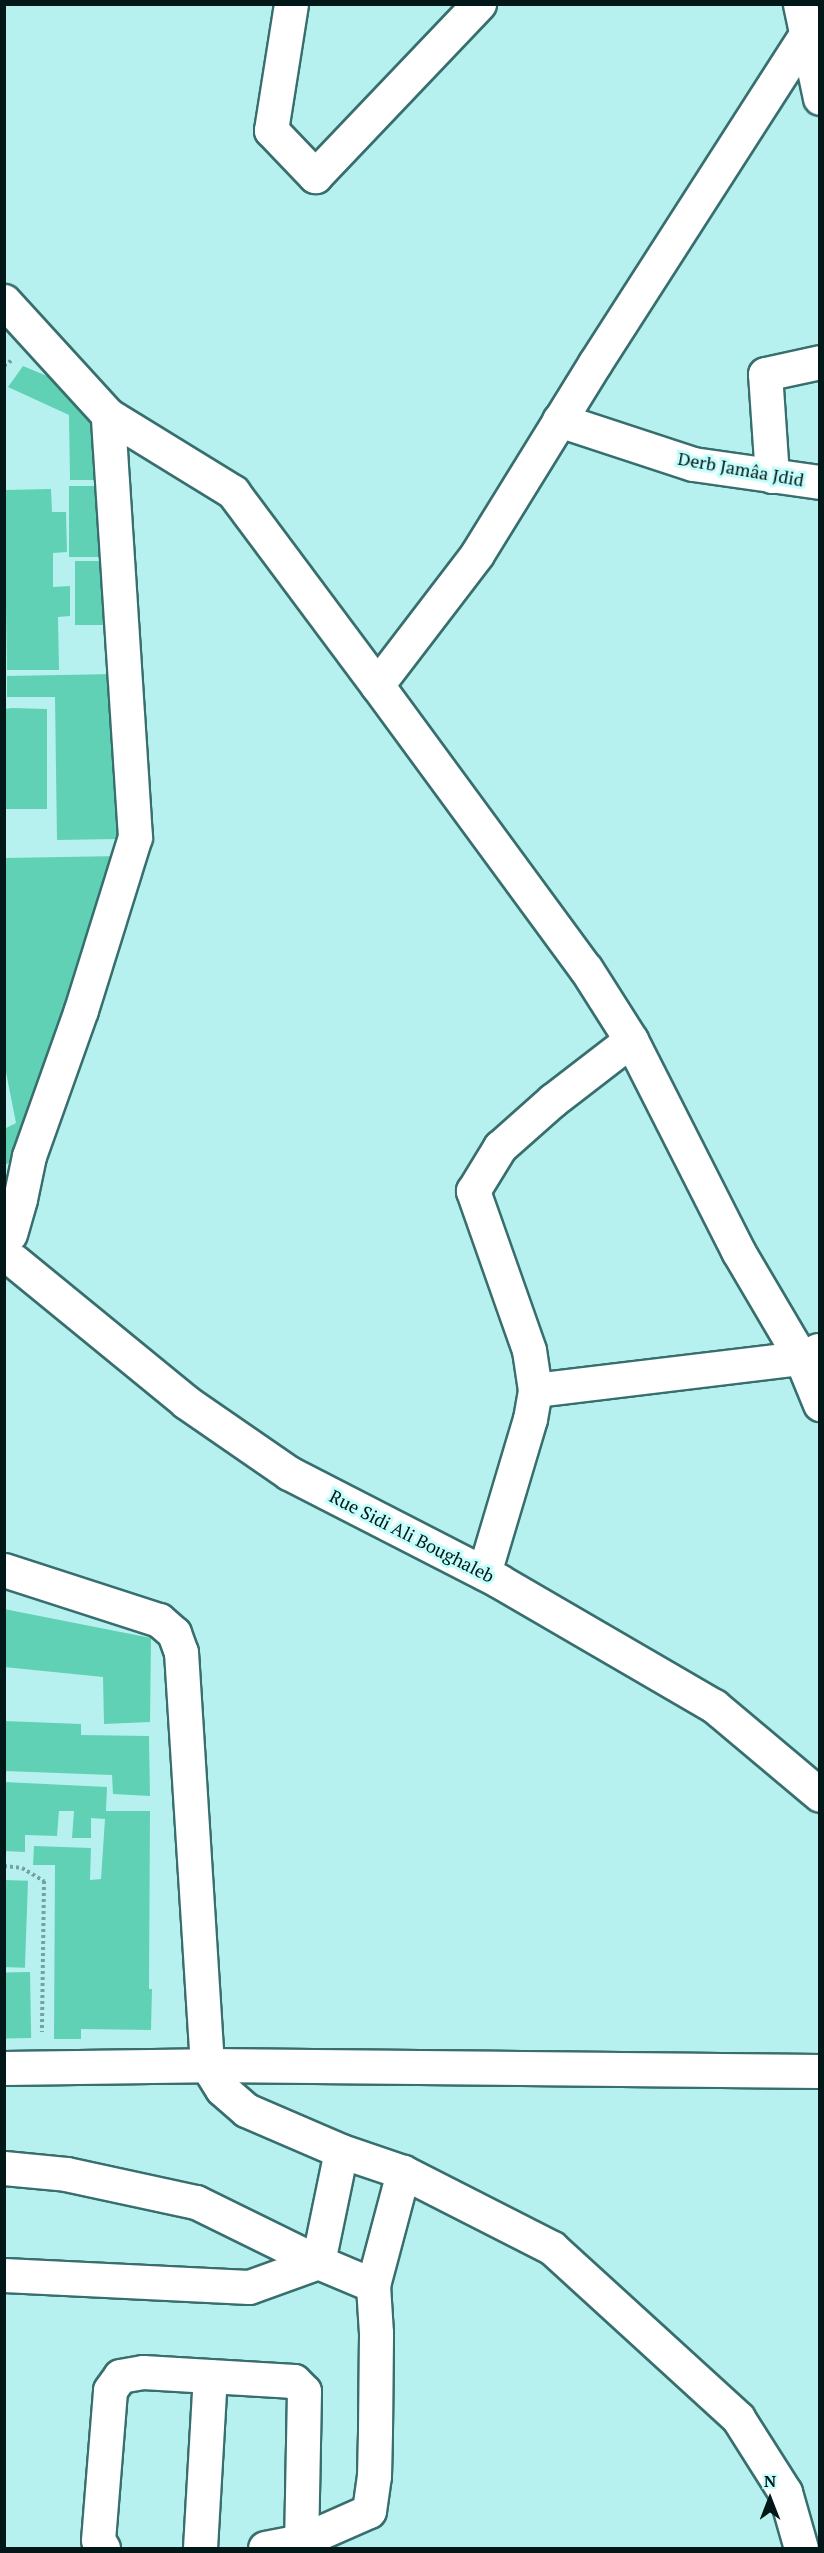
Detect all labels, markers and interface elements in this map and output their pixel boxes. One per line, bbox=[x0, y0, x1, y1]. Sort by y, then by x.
street label: Derb Jamâa Jdid bbox=[676, 447, 806, 491]
street label: Rue Sidi Ali Boughaleb bbox=[326, 1485, 498, 1587]
north arrow bbox=[740, 2469, 800, 2529]
text: N bbox=[764, 2470, 776, 2492]

